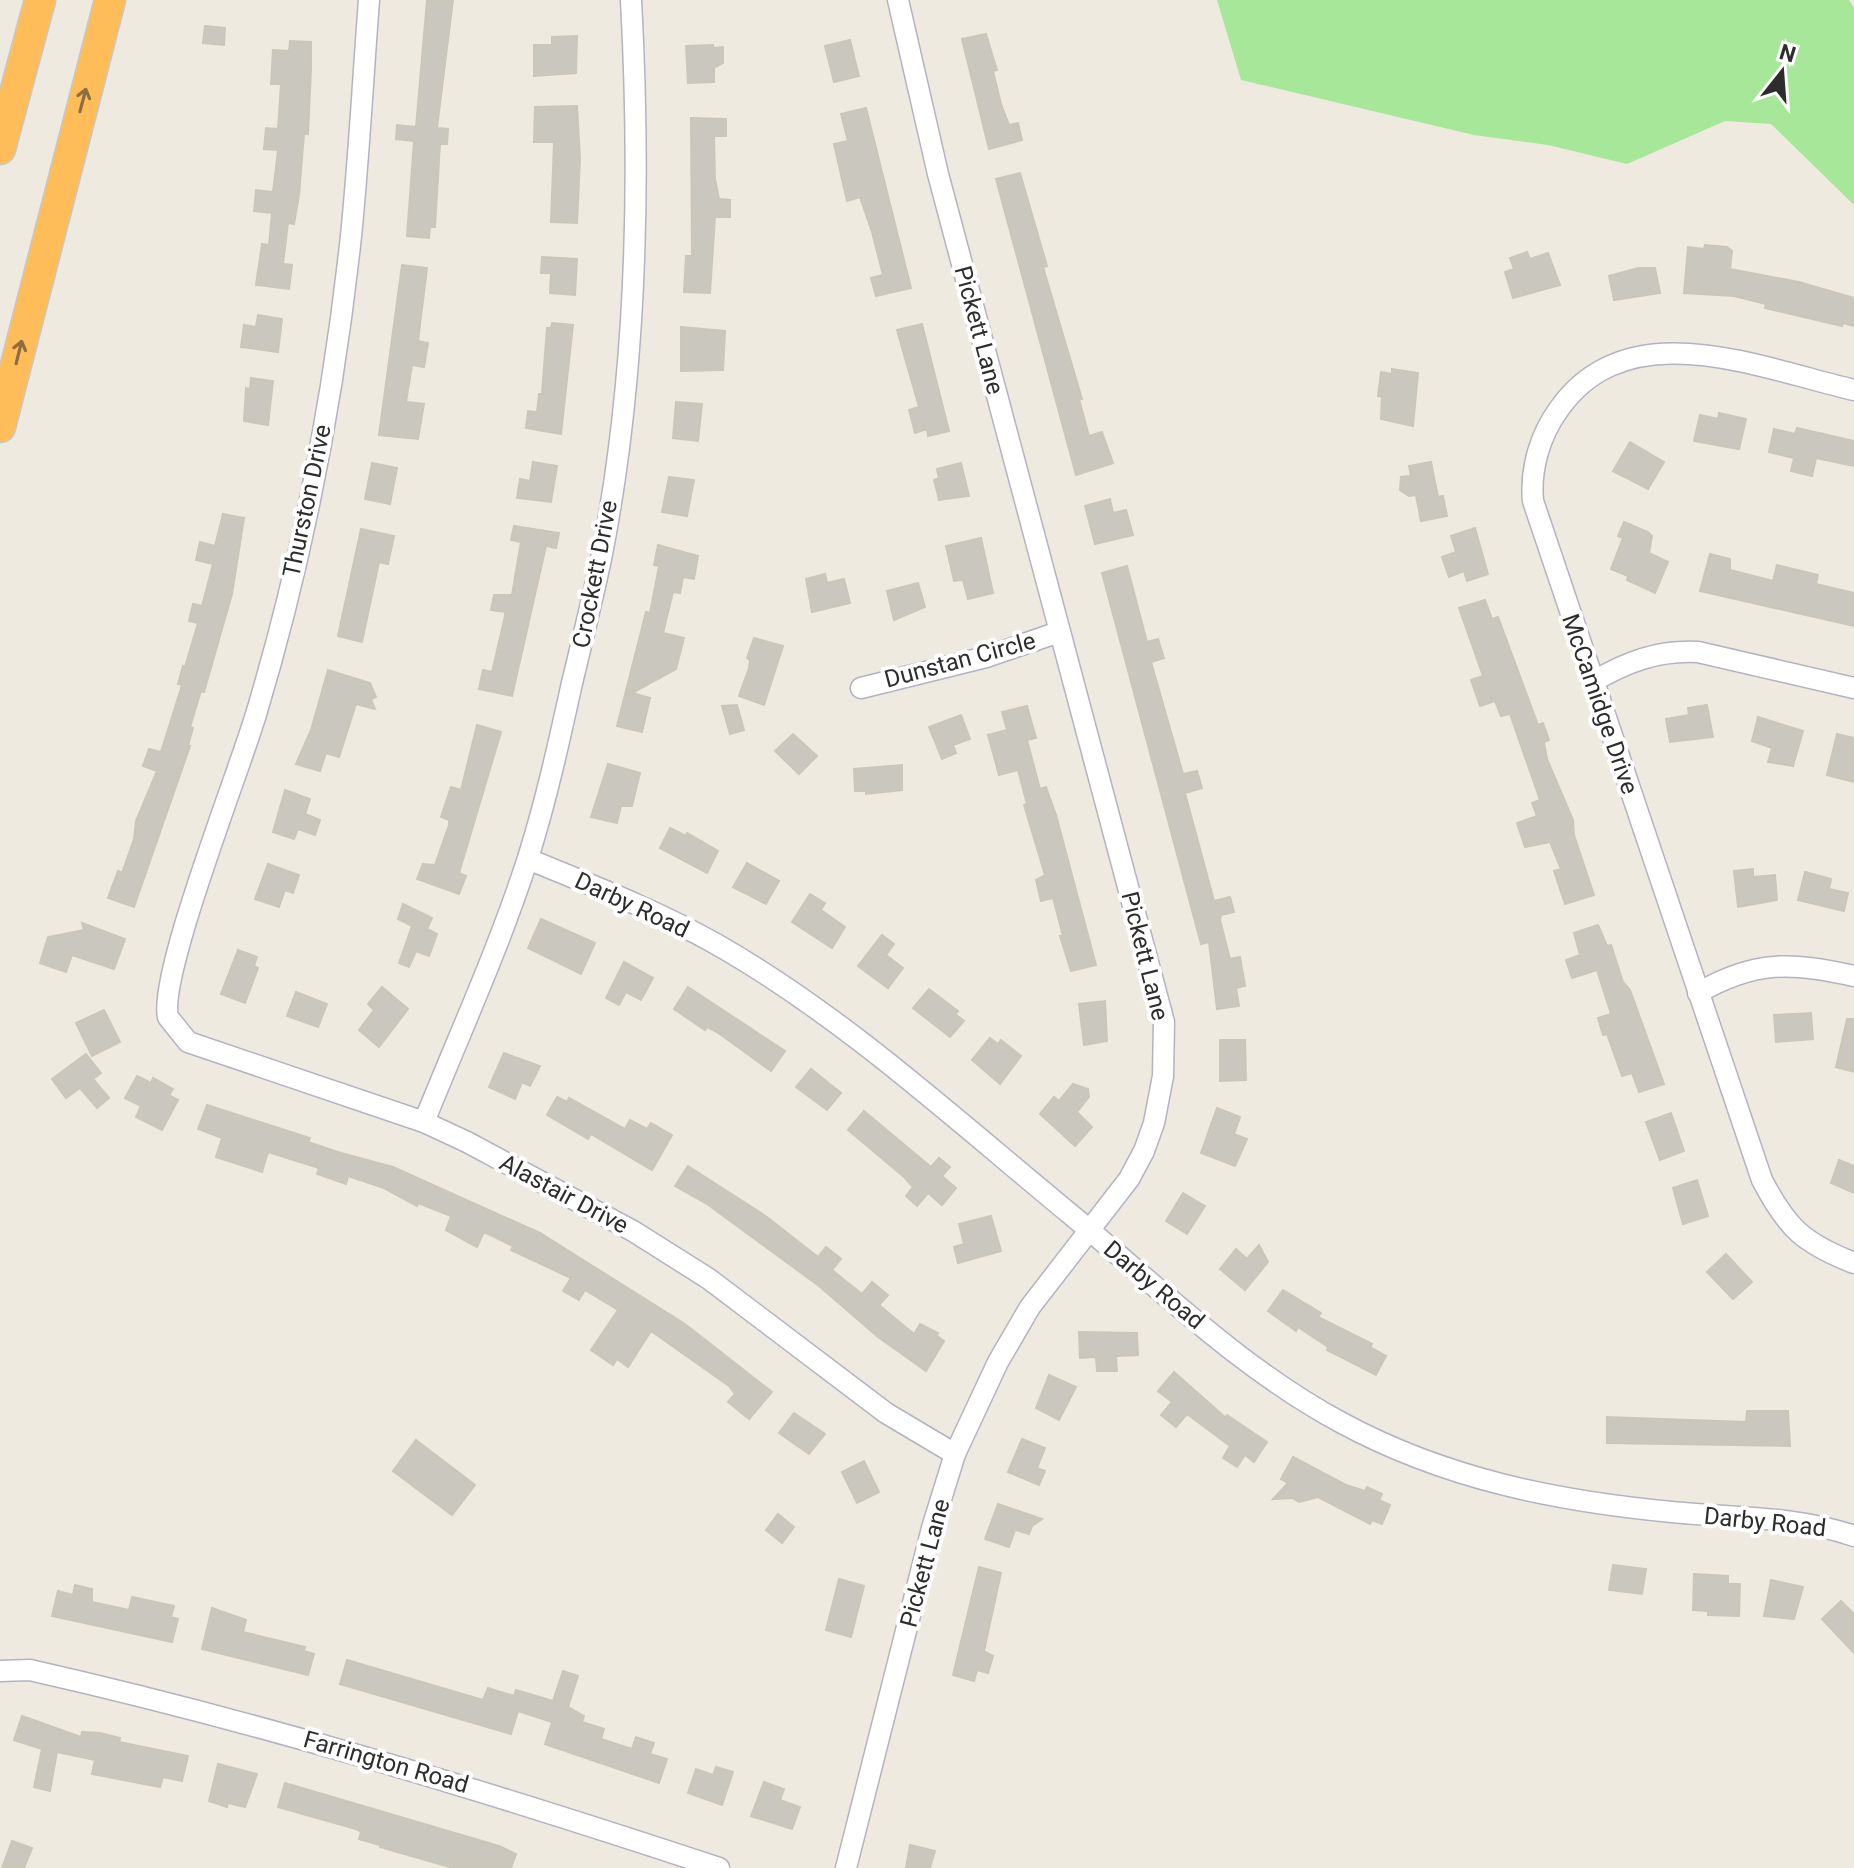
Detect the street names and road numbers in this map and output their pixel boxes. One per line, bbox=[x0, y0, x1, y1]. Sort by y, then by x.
street label: Pickett Lane bbox=[948, 263, 1010, 397]
street label: Thurston Drive bbox=[277, 422, 337, 580]
street label: Crockett Drive bbox=[567, 498, 623, 650]
street label: McCamidge Drive bbox=[1556, 610, 1644, 798]
street label: Dunstan Circle bbox=[881, 626, 1039, 694]
street label: Darby Road bbox=[570, 866, 694, 944]
street label: Pickett Lane bbox=[1115, 889, 1175, 1023]
street label: Alastair Drive bbox=[495, 1148, 633, 1240]
street label: Darby Road bbox=[1098, 1235, 1210, 1335]
street label: Pickett Lane bbox=[894, 1496, 956, 1630]
street label: Darby Road bbox=[1703, 1502, 1827, 1542]
street label: Farrington Road bbox=[300, 1725, 472, 1799]

